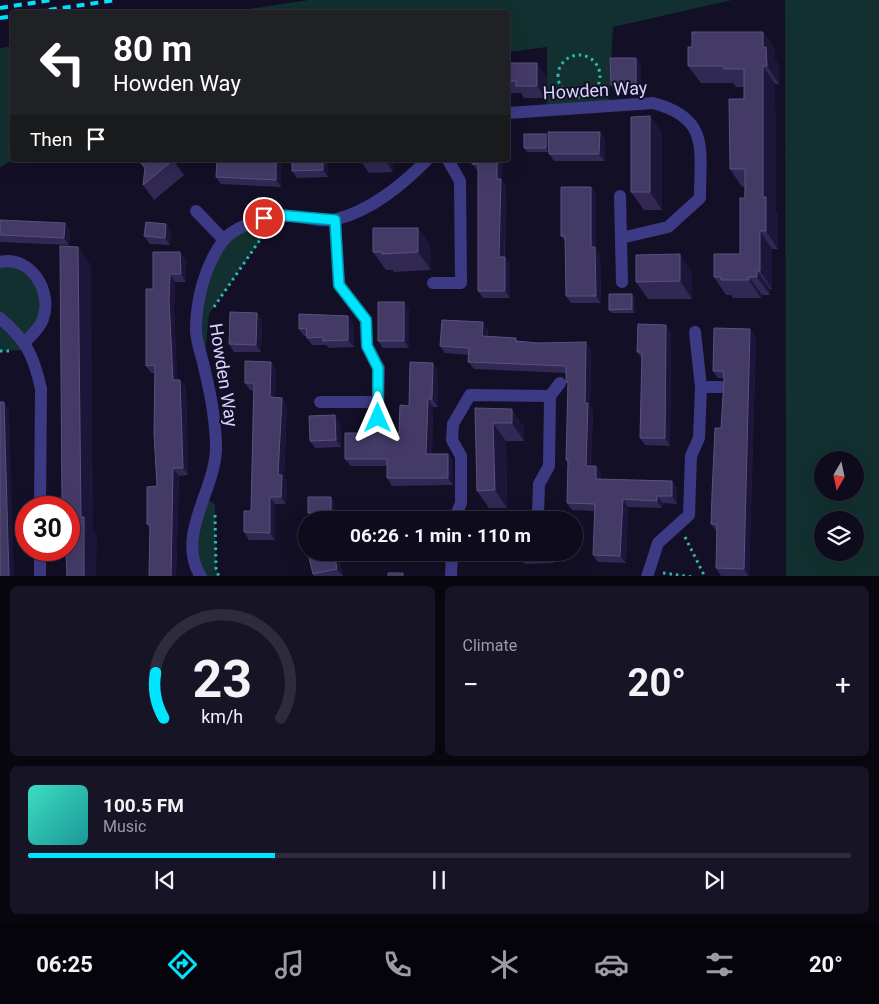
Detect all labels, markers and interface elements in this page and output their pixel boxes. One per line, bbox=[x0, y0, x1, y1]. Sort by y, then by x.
text: 80 m bbox=[113, 29, 192, 70]
icon: left bbox=[30, 30, 95, 95]
text: Howden Way bbox=[113, 71, 241, 96]
street label: Howden Way bbox=[542, 77, 648, 103]
icon: arrive bbox=[82, 125, 110, 153]
text: Then bbox=[30, 128, 72, 151]
pin bbox=[243, 197, 285, 239]
icon: arrive bbox=[250, 204, 278, 232]
street label: Howden Way bbox=[205, 322, 243, 429]
position arrow bbox=[351, 391, 403, 443]
north arrow bbox=[814, 451, 864, 501]
map controls bbox=[814, 451, 864, 561]
speed limit sign: 30 bbox=[15, 496, 80, 561]
button: layers bbox=[814, 511, 864, 561]
text: 06:26 · 1 min · 110 m bbox=[350, 524, 531, 547]
text: Climate bbox=[463, 636, 517, 655]
text: 23 bbox=[192, 649, 252, 710]
text: 20° bbox=[628, 661, 686, 705]
text: − bbox=[463, 668, 479, 701]
text: + bbox=[835, 668, 851, 701]
text: km/h bbox=[201, 706, 243, 727]
text: 100.5 FM bbox=[103, 794, 184, 817]
text: Music bbox=[103, 817, 146, 836]
icon: previous bbox=[151, 866, 179, 894]
icon: pause bbox=[425, 866, 453, 894]
icon: next bbox=[700, 866, 728, 894]
icon: directions bbox=[165, 947, 200, 982]
icon: music bbox=[272, 947, 307, 982]
icon: phone bbox=[380, 947, 415, 982]
icon: climate bbox=[487, 947, 522, 982]
icon: car bbox=[594, 947, 629, 982]
icon: filters bbox=[702, 947, 737, 982]
text: 06:25 bbox=[36, 952, 93, 977]
text: 20° bbox=[809, 952, 843, 977]

